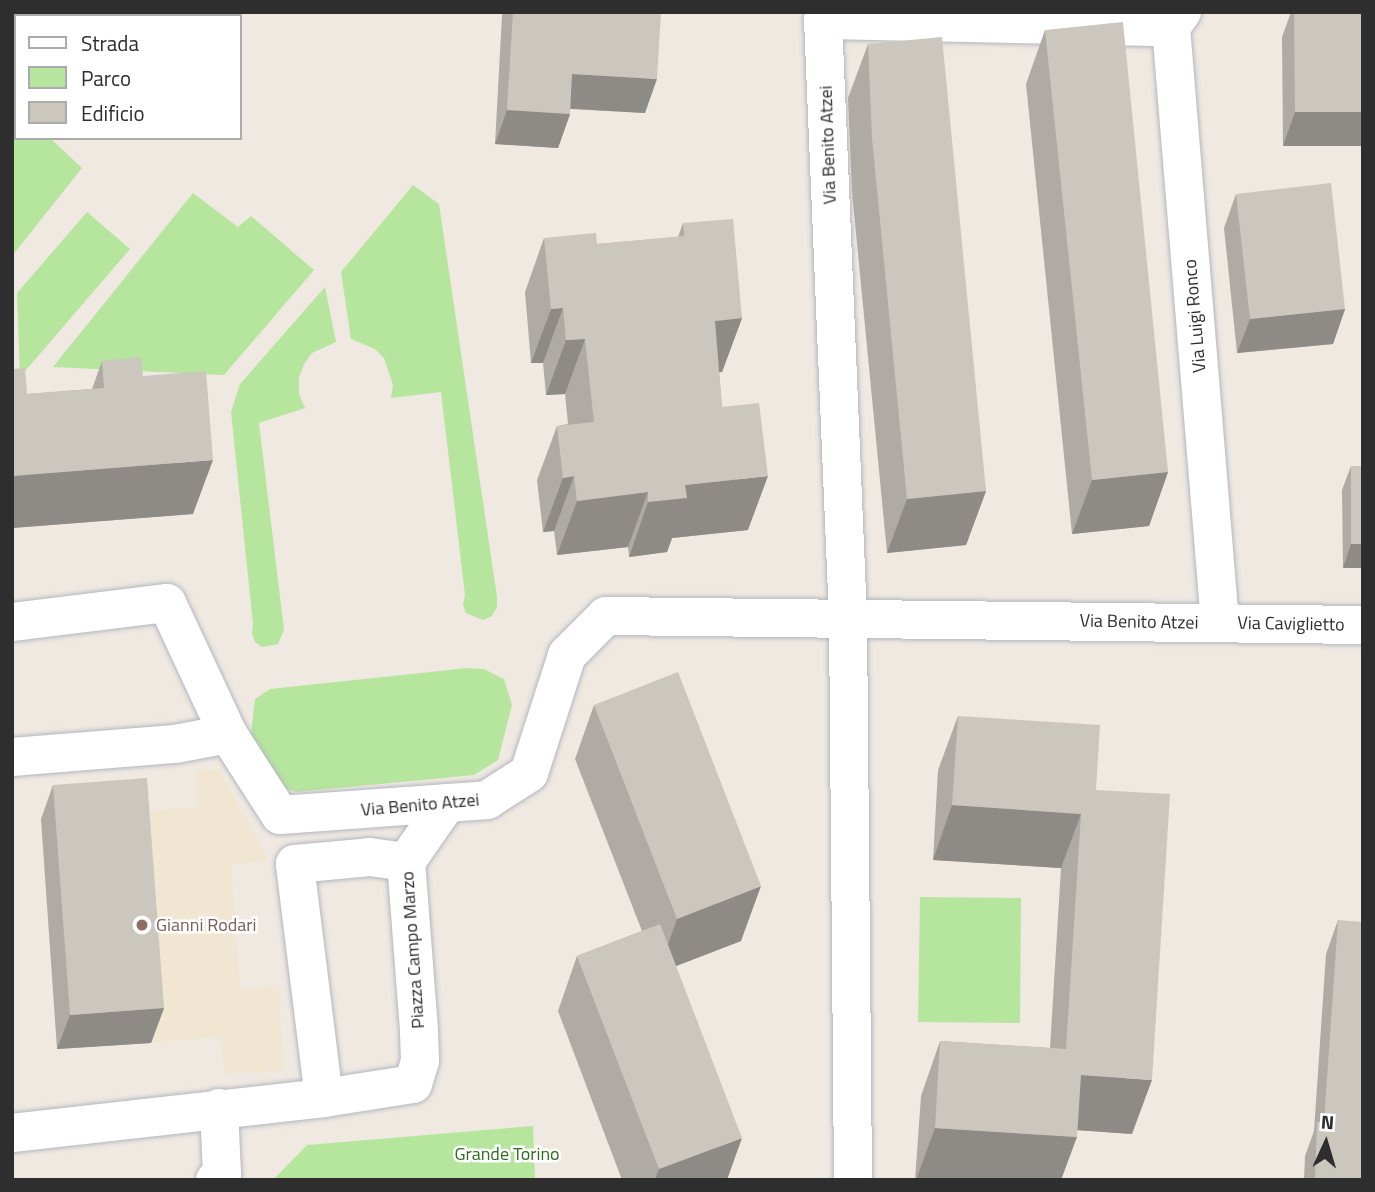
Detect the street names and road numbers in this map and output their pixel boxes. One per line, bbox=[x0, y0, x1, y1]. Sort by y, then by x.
street label: Via Benito Atzei bbox=[815, 85, 841, 205]
street label: Via Luigi Ronco bbox=[1179, 258, 1211, 374]
street label: Via Benito Atzei bbox=[1079, 610, 1199, 634]
street label: Via Caviglietto bbox=[1237, 612, 1345, 636]
street label: Via Benito Atzei bbox=[360, 789, 480, 821]
street label: Piazza Campo Marzo bbox=[397, 871, 429, 1029]

